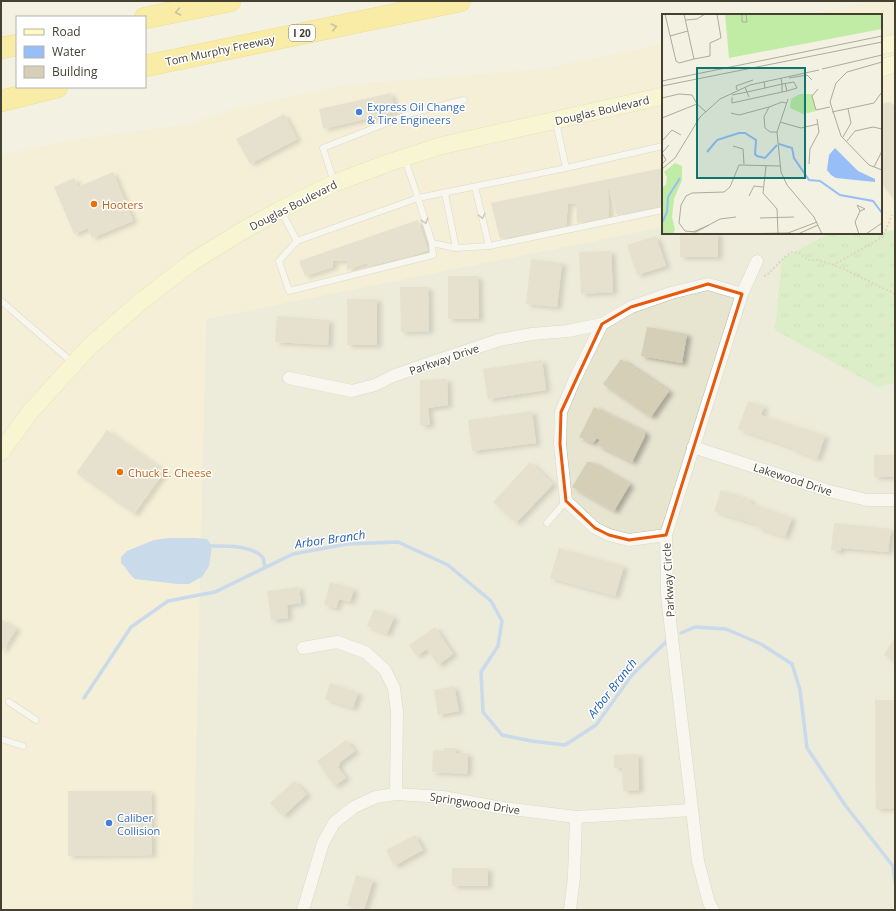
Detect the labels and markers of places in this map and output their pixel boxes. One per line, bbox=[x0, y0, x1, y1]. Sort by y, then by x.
place label: Express Oil Change & Tire Engineers bbox=[367, 99, 465, 127]
marker: Express Oil Change & Tire Engineers bbox=[354, 107, 364, 117]
place label: Hooters bbox=[102, 197, 143, 212]
marker: Hooters bbox=[89, 199, 99, 209]
place label: Chuck E. Cheese bbox=[128, 465, 212, 480]
marker: Chuck E. Cheese bbox=[115, 467, 125, 477]
place label: Caliber Collision bbox=[117, 810, 160, 838]
marker: Caliber Collision bbox=[104, 818, 114, 828]

